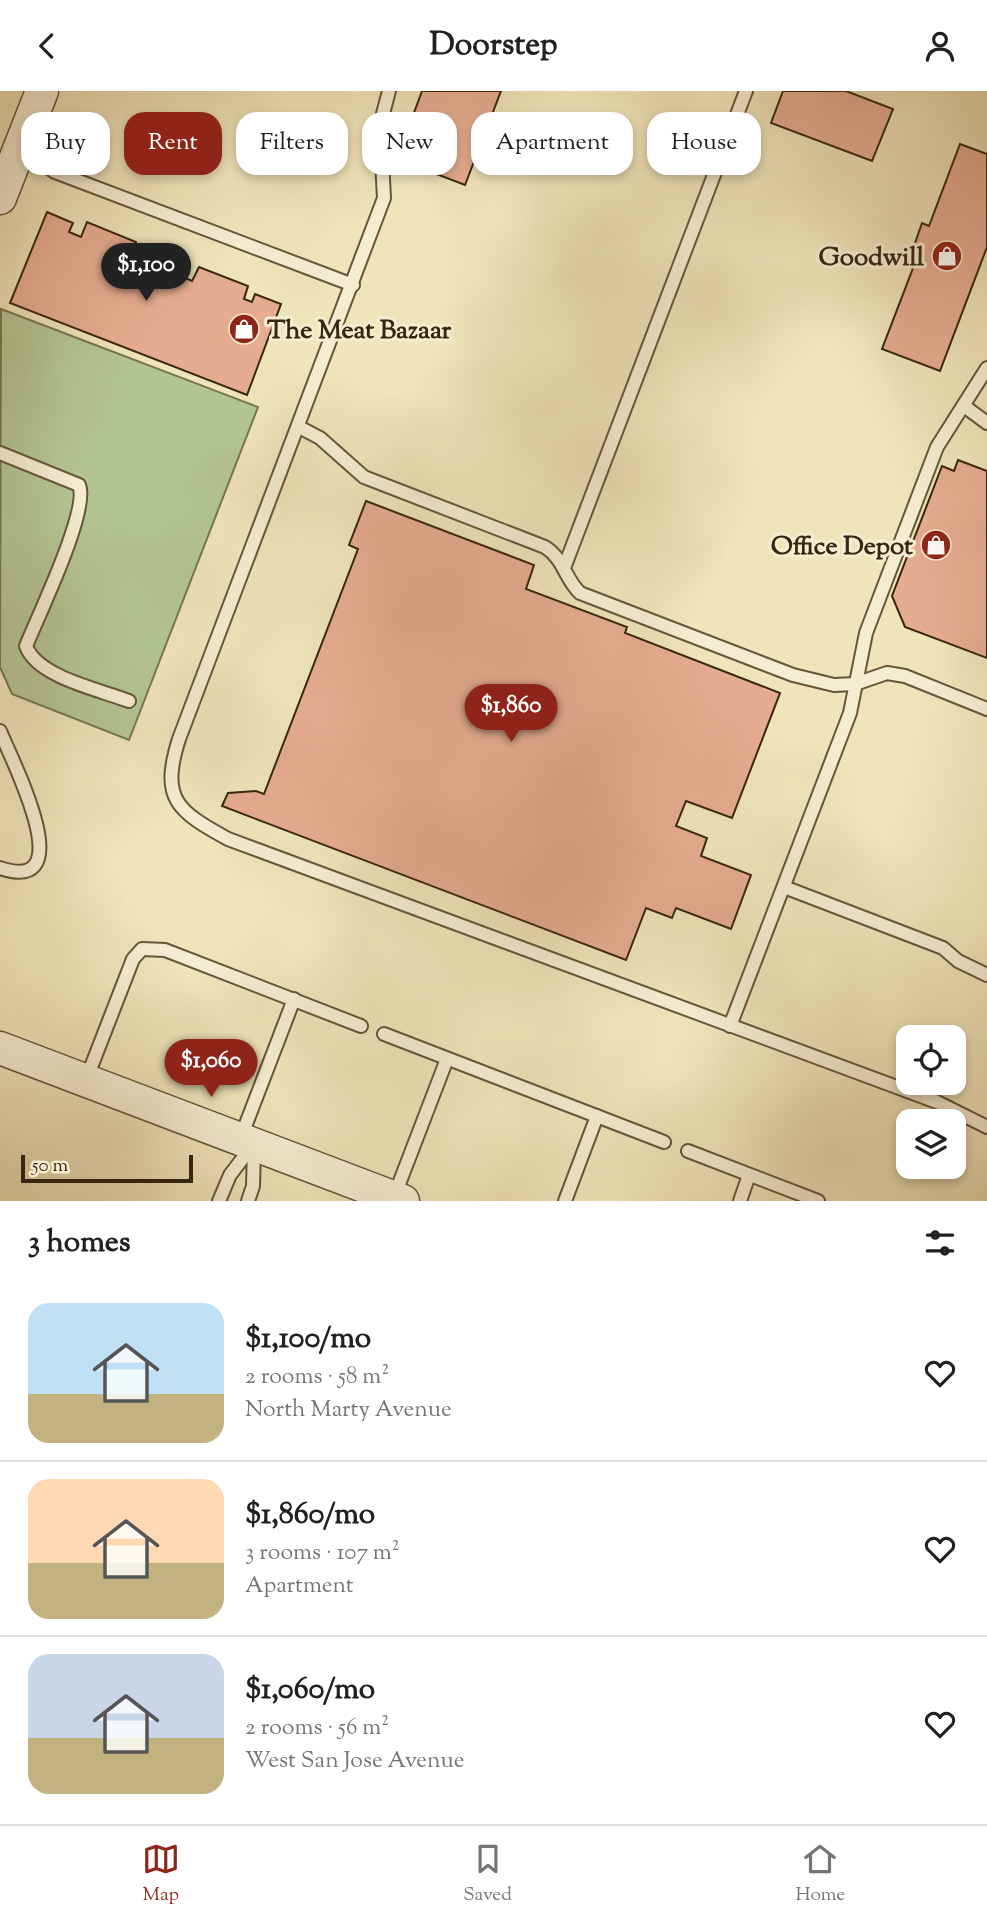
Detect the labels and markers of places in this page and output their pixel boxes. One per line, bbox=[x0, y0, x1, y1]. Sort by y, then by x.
shop icon: Goodwill bbox=[930, 239, 964, 273]
place label: Goodwill bbox=[819, 240, 925, 277]
pin: $1,100 bbox=[89, 243, 203, 303]
shop icon: The Meat Bazaar bbox=[227, 312, 261, 346]
place label: The Meat Bazaar bbox=[267, 313, 452, 350]
shop icon: Office Depot bbox=[919, 528, 953, 562]
place label: Office Depot bbox=[771, 529, 913, 566]
pin: $1,860 bbox=[454, 685, 568, 744]
pin: $1,060 bbox=[154, 1039, 268, 1099]

